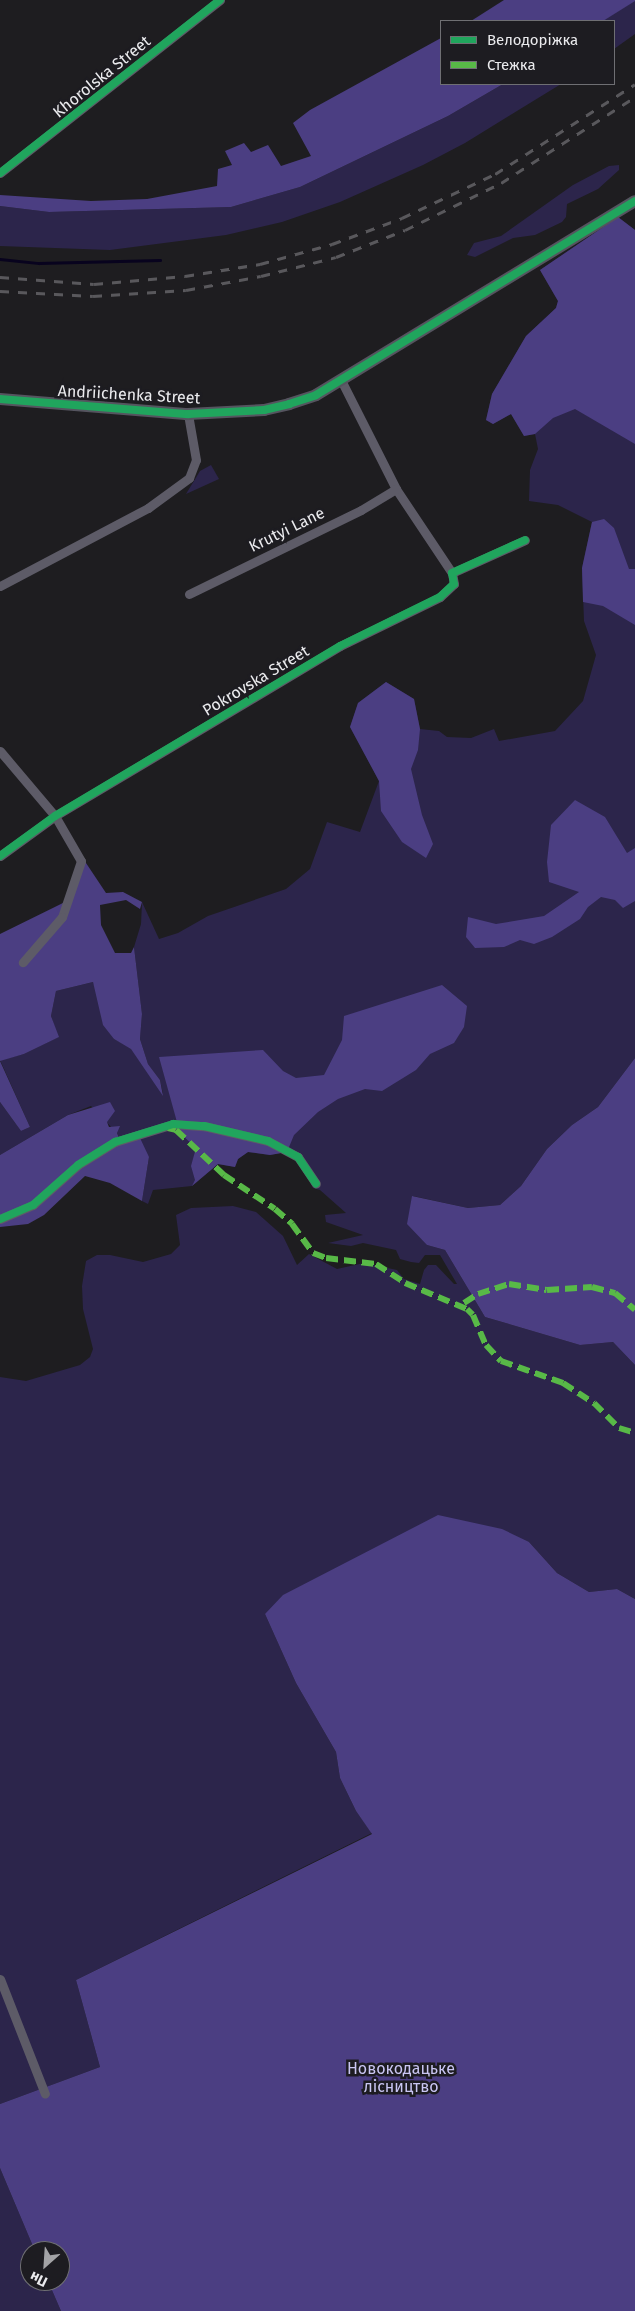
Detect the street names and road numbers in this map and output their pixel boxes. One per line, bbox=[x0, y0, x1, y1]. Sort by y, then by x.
street label: Khorolska Street bbox=[49, 32, 155, 122]
street label: Andriichenka Street bbox=[57, 382, 201, 408]
street label: Krutyi Lane bbox=[246, 503, 328, 557]
street label: Pokrovska Street bbox=[199, 642, 313, 720]

